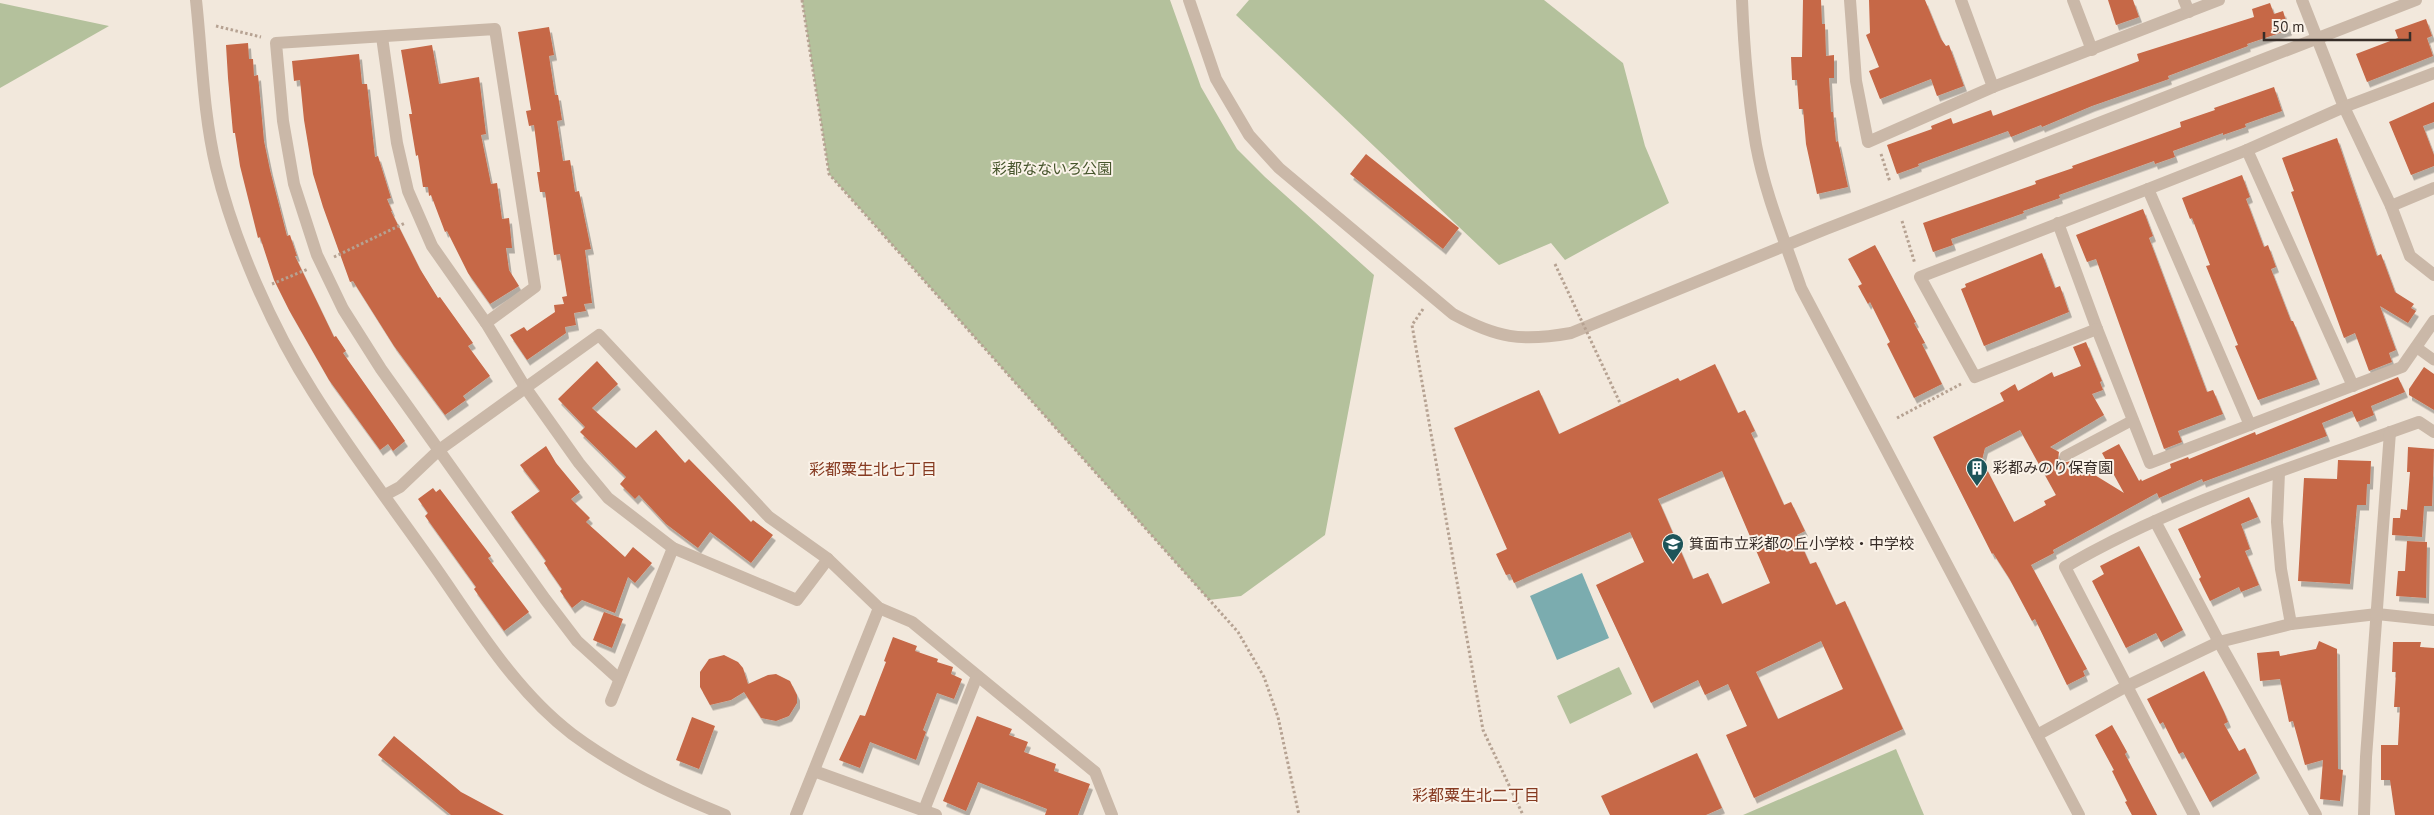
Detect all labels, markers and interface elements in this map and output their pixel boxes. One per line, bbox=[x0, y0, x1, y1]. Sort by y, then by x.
scale bar bbox=[2264, 10, 2410, 42]
text: 50 m bbox=[2272, 17, 2305, 36]
park label: 彩都なないろ公園 bbox=[992, 159, 1112, 178]
building icon: 彩都みのり保育園 bbox=[1965, 456, 1989, 487]
place label: 彩都みのり保育園 bbox=[1993, 458, 2113, 477]
district label: 彩都粟生北七丁目 bbox=[809, 459, 937, 479]
school or university icon: 箕面市立彩都の丘小学校・中学校 bbox=[1661, 532, 1685, 563]
place label: 箕面市立彩都の丘小学校・中学校 bbox=[1689, 534, 1914, 553]
district label: 彩都粟生北二丁目 bbox=[1412, 785, 1540, 805]

